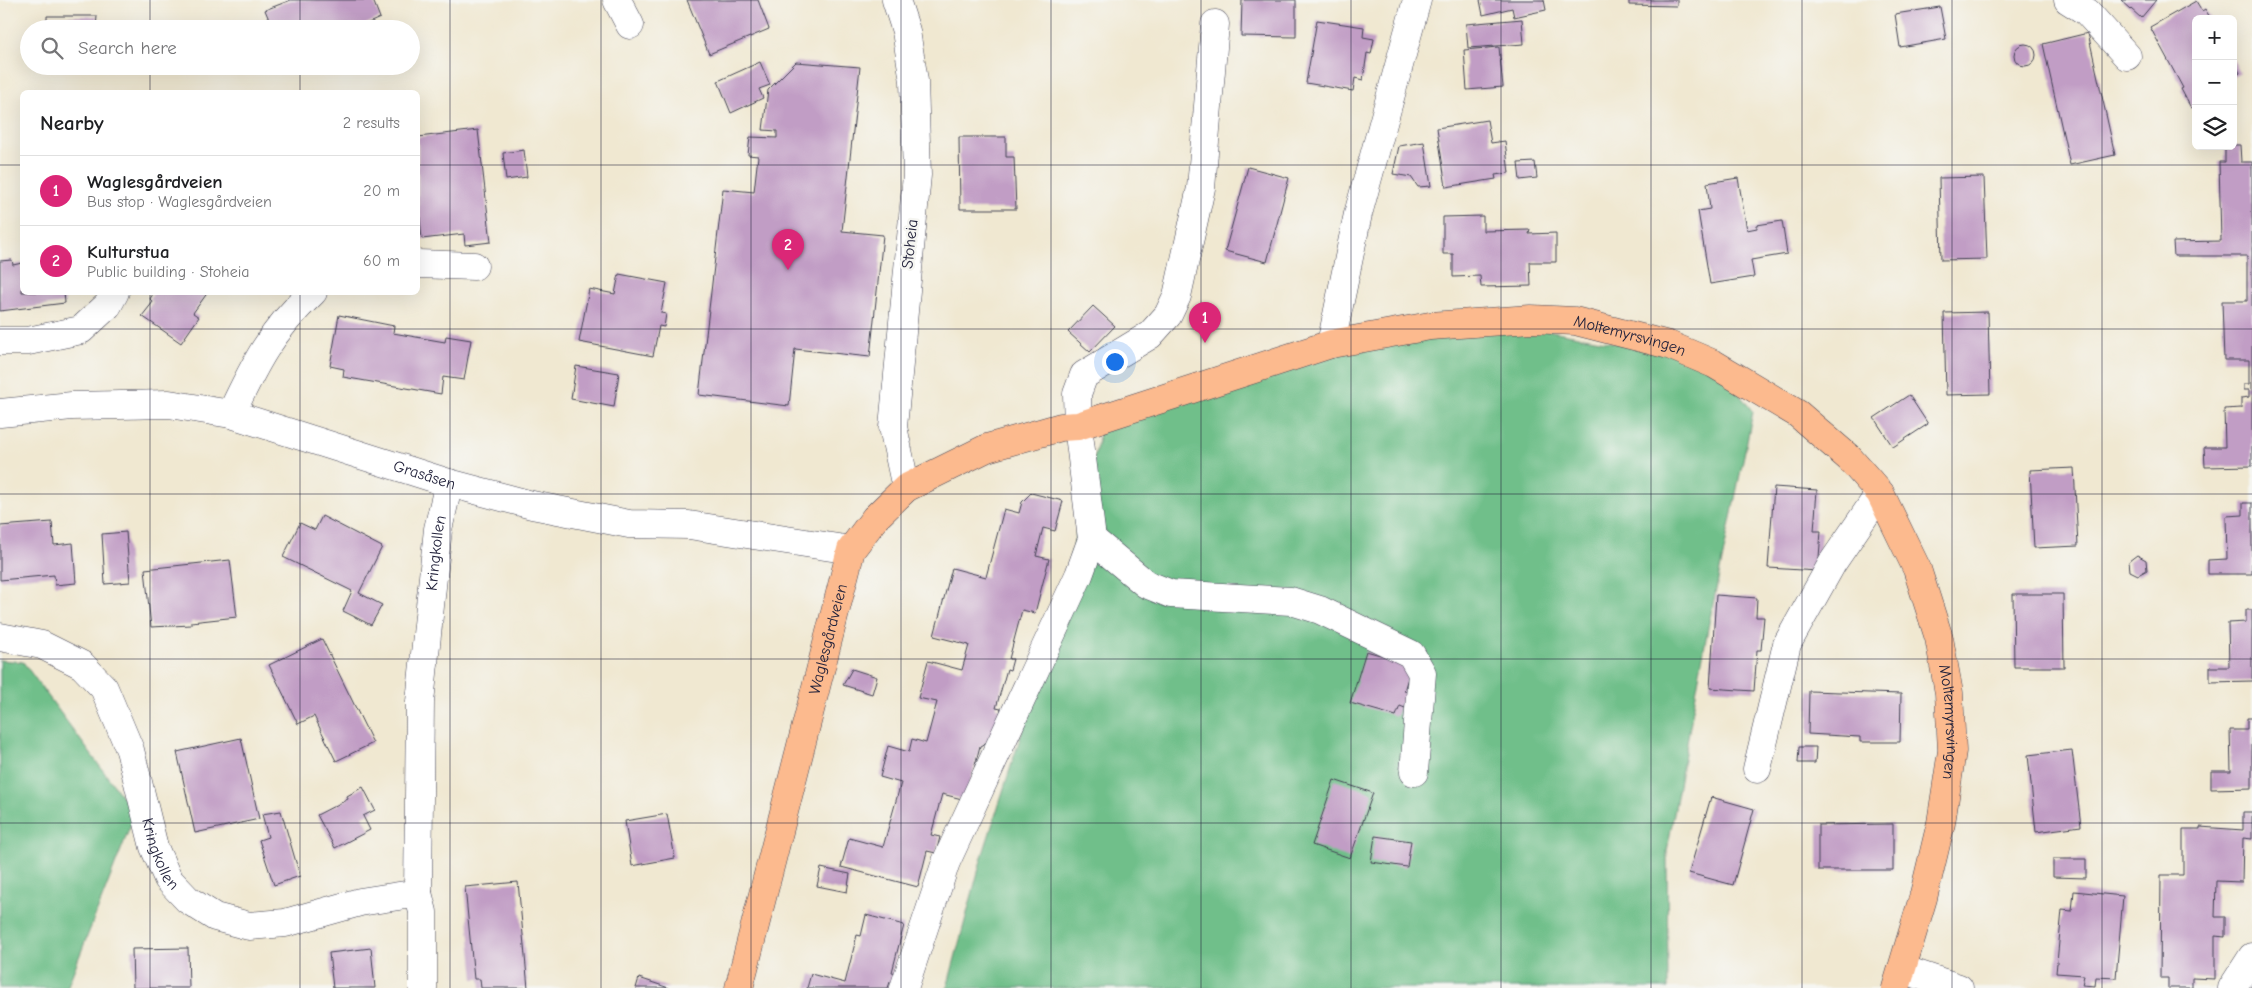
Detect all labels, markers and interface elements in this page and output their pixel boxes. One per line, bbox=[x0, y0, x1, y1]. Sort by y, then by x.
map controls bbox=[2192, 15, 2237, 150]
button: + bbox=[2192, 15, 2237, 60]
search box bbox=[20, 20, 420, 75]
icon: search bbox=[38, 34, 66, 62]
text: Search here bbox=[78, 37, 177, 59]
button: − bbox=[2192, 60, 2237, 105]
button: layers bbox=[2192, 105, 2237, 150]
text: Nearby bbox=[40, 111, 104, 135]
text: 2 results bbox=[343, 114, 400, 132]
text: Waglesgårdveien bbox=[87, 171, 223, 193]
text: 1 bbox=[53, 182, 59, 200]
text: 20 m bbox=[363, 182, 400, 200]
text: Bus stop · Waglesgårdveien bbox=[87, 193, 272, 211]
street label: Stoheia bbox=[898, 218, 922, 270]
pin: 2 bbox=[772, 229, 804, 270]
text: Kulturstua bbox=[87, 241, 170, 263]
text: 2 bbox=[52, 252, 60, 270]
text: 60 m bbox=[363, 252, 400, 270]
text: Public building · Stoheia bbox=[87, 263, 250, 281]
pin: 1 bbox=[1189, 302, 1221, 343]
street label: Moltemyrsvingen bbox=[1572, 312, 1689, 360]
your location bbox=[1102, 349, 1128, 375]
street label: Grasåsen bbox=[391, 457, 457, 493]
street label: Kringkollen bbox=[423, 513, 450, 592]
street label: Waglesgårdveien bbox=[805, 582, 851, 697]
street label: Moltemyrsvingen bbox=[1935, 663, 1961, 781]
street label: Kringkollen bbox=[138, 816, 183, 894]

